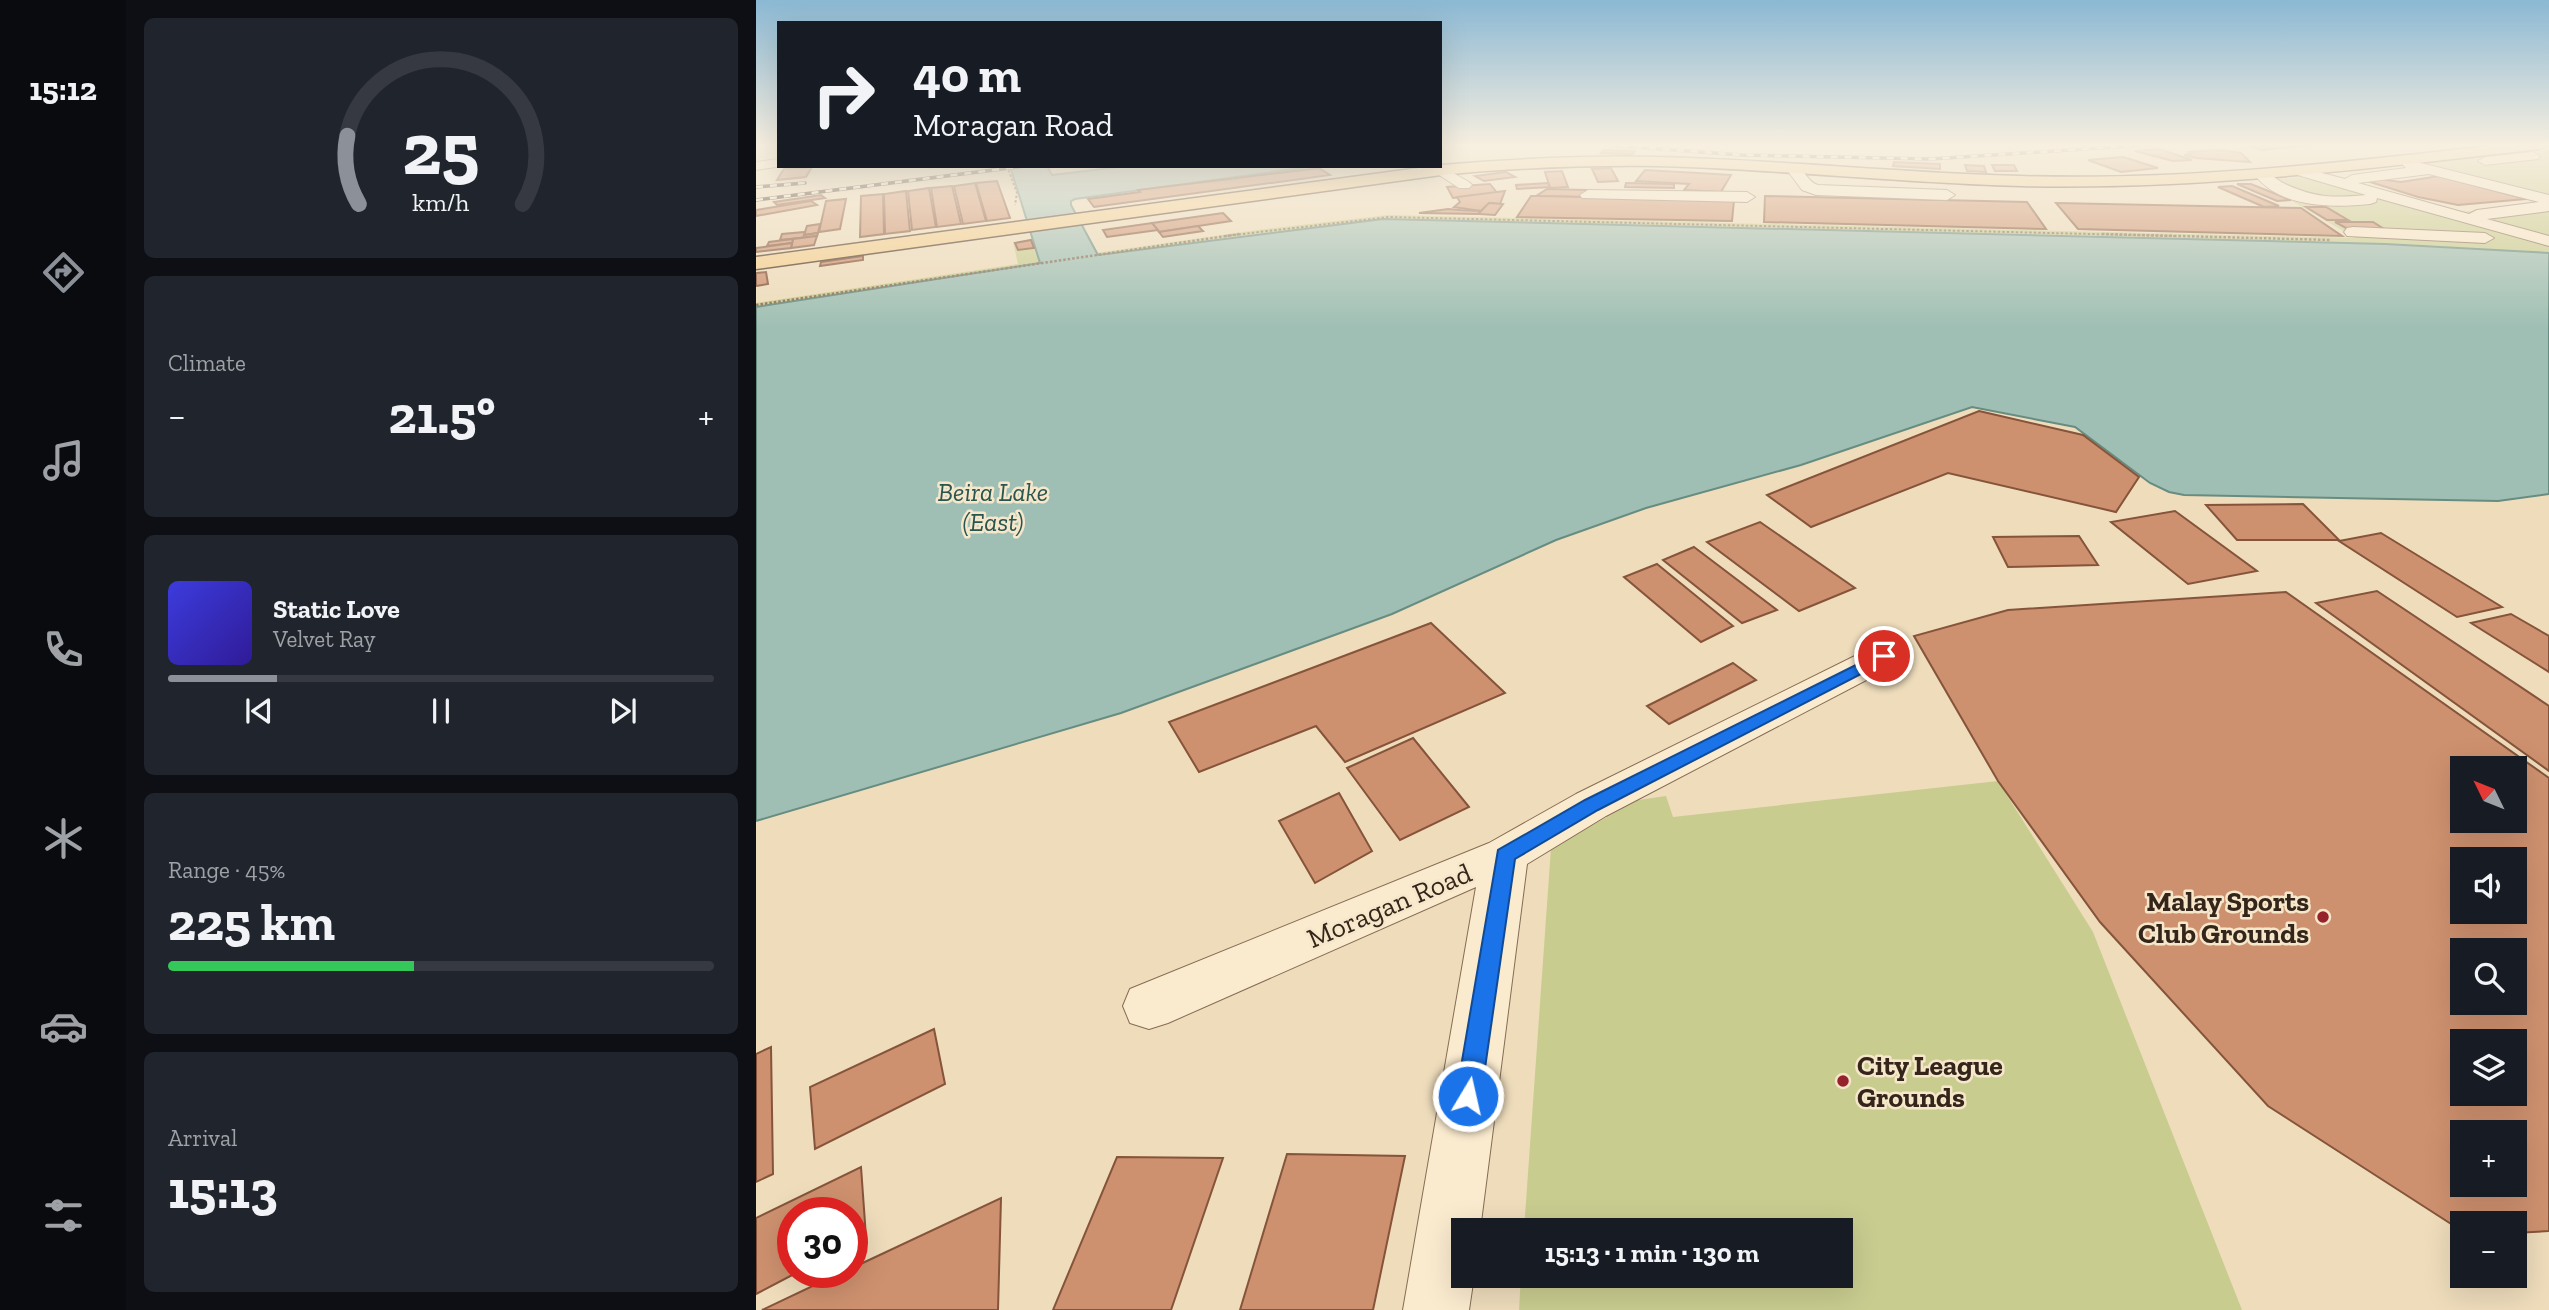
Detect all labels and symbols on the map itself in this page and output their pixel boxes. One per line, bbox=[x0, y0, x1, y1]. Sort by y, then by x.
water label: Beira Lake (East) bbox=[938, 476, 1048, 538]
pin bbox=[1854, 626, 1914, 686]
north arrow bbox=[2450, 756, 2527, 833]
street label: Moragan Road bbox=[1302, 856, 1476, 955]
place label: Malay Sports Club Grounds bbox=[2138, 885, 2309, 950]
marker: Malay Sports Club Grounds bbox=[2315, 909, 2331, 925]
place label: City League Grounds bbox=[1857, 1049, 2003, 1114]
position arrow bbox=[1431, 1059, 1505, 1133]
marker: City League Grounds bbox=[1835, 1073, 1851, 1089]
speed limit sign: 30 bbox=[777, 1197, 868, 1288]

